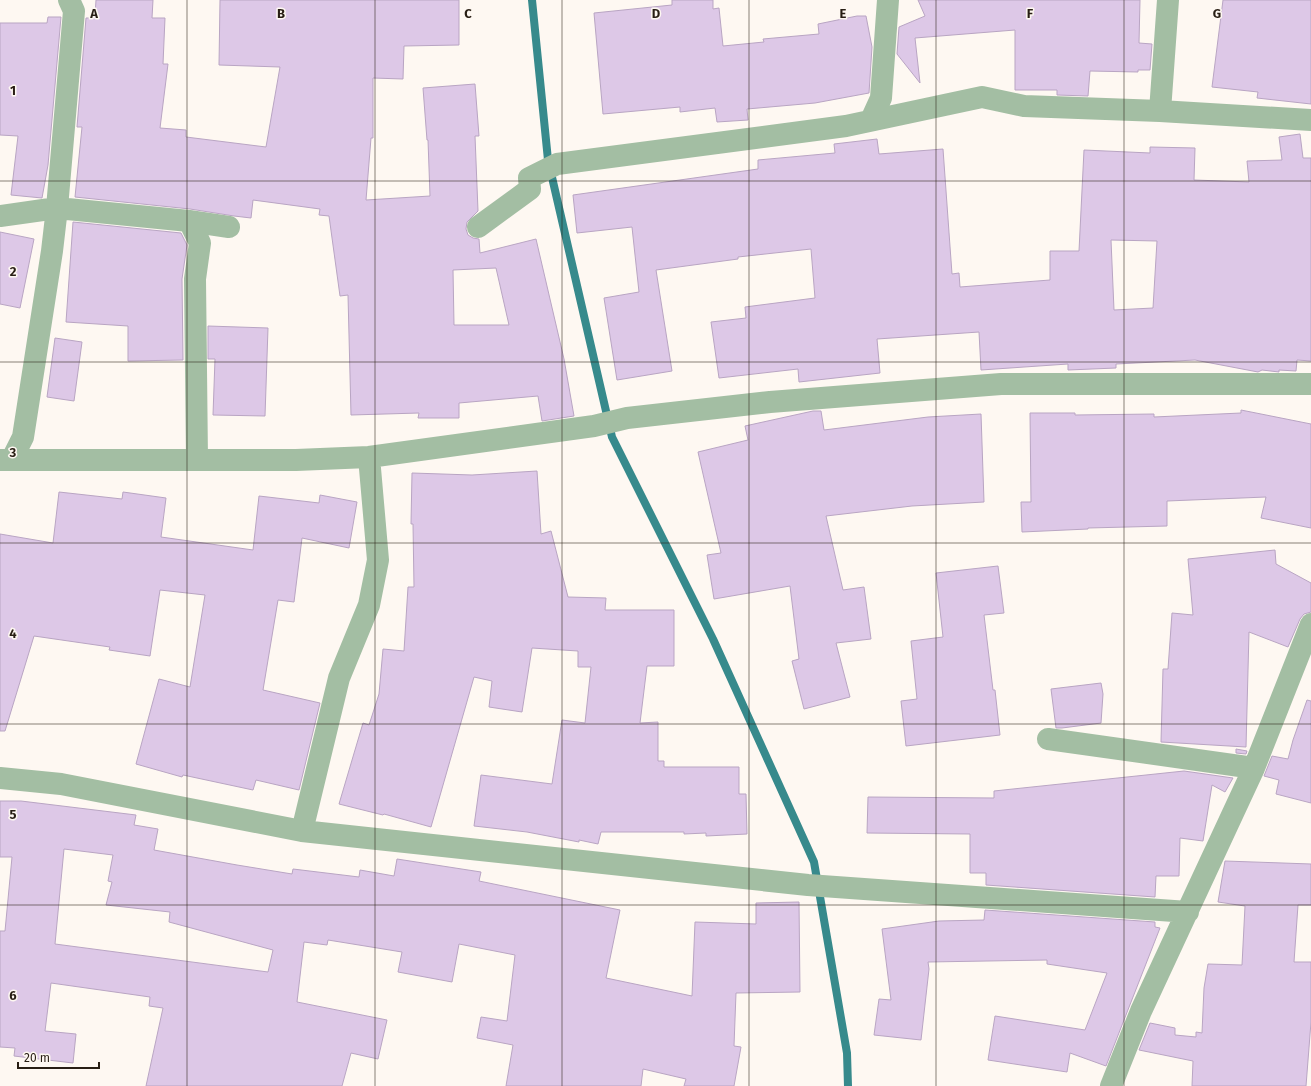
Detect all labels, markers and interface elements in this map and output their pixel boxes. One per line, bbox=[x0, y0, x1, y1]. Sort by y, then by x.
text: A bbox=[89, 6, 98, 21]
text: B bbox=[277, 6, 285, 21]
text: C bbox=[464, 6, 472, 21]
text: D bbox=[652, 6, 661, 21]
text: E bbox=[840, 6, 847, 21]
text: F bbox=[1027, 6, 1034, 21]
text: G bbox=[1213, 6, 1221, 21]
text: 1 bbox=[10, 83, 16, 98]
text: 2 bbox=[10, 264, 17, 279]
text: 3 bbox=[9, 445, 17, 460]
text: 4 bbox=[9, 626, 17, 641]
text: 5 bbox=[10, 807, 17, 822]
text: 6 bbox=[9, 988, 17, 1003]
scale bar bbox=[18, 1044, 99, 1070]
text: 20 m bbox=[24, 1051, 50, 1065]

